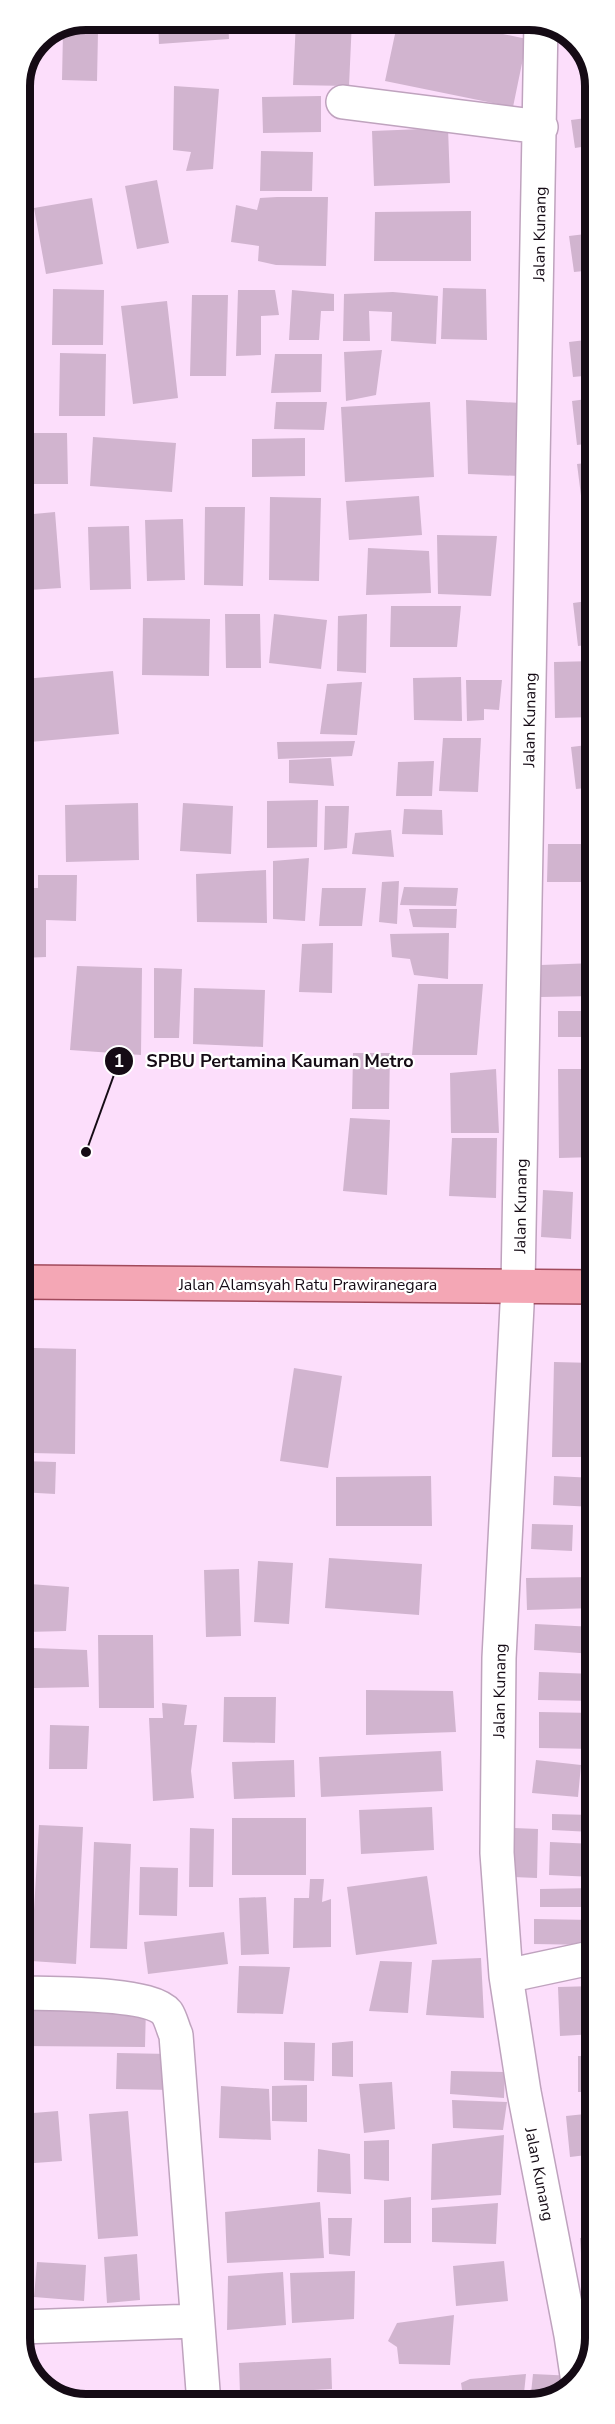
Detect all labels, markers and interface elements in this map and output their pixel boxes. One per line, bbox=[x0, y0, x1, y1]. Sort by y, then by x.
street label: Jalan Kunang bbox=[528, 186, 552, 283]
street label: Jalan Kunang bbox=[518, 672, 542, 769]
callout: SPBU Pertamina Kauman Metro bbox=[104, 1043, 425, 1079]
text: 1 bbox=[114, 1049, 124, 1073]
text: SPBU Pertamina Kauman Metro bbox=[146, 1049, 414, 1073]
street label: Jalan Kunang bbox=[509, 1158, 533, 1255]
street label: Jalan Alamsyah Ratu Prawiranegara bbox=[178, 1274, 437, 1296]
street label: Jalan Kunang bbox=[488, 1643, 512, 1740]
street label: Jalan Kunang bbox=[519, 2125, 559, 2223]

